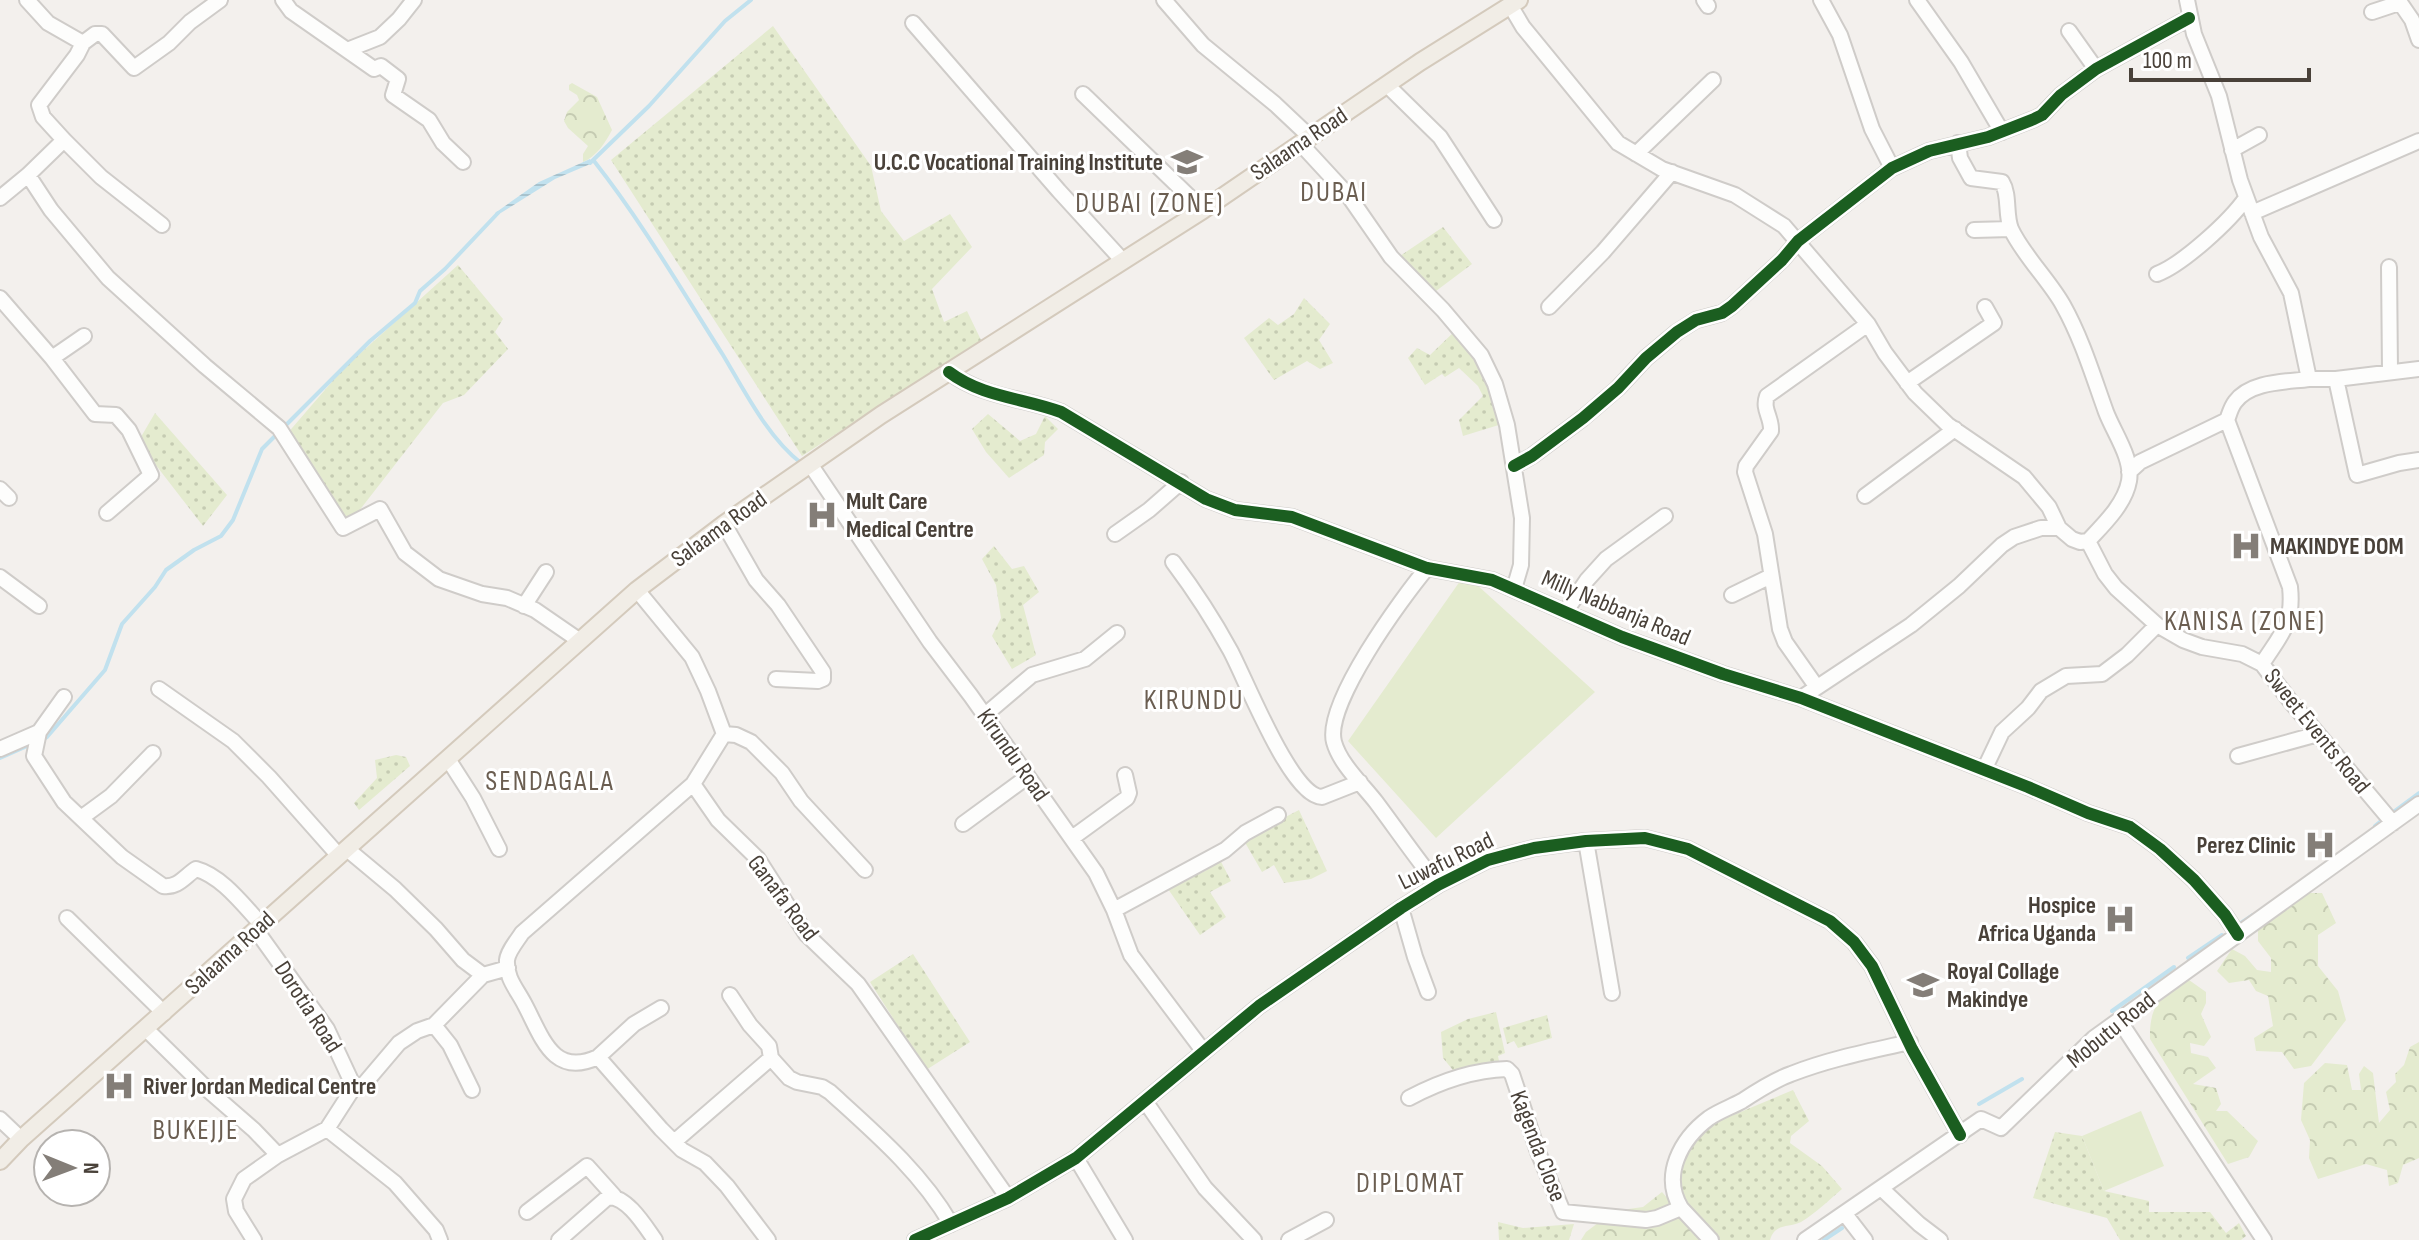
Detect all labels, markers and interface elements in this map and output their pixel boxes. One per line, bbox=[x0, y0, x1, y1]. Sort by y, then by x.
scale bar bbox=[2131, 32, 2309, 82]
text: 100 m bbox=[2143, 46, 2192, 75]
street label: Salaama Road bbox=[1245, 101, 1353, 187]
school or university icon: U.C.C Vocational Training Institute bbox=[1170, 145, 1204, 179]
place label: U.C.C Vocational Training Institute bbox=[874, 148, 1163, 177]
district label: DUBAI bbox=[1300, 176, 1368, 209]
district label: DUBAI (ZONE) bbox=[1075, 187, 1225, 220]
street label: Salaama Road bbox=[666, 485, 772, 573]
place label: Mult Care Medical Centre bbox=[846, 487, 974, 544]
hospital icon: Mult Care Medical Centre bbox=[805, 498, 839, 532]
hospital icon: MAKINDYE DOM bbox=[2229, 529, 2263, 563]
place label: MAKINDYE DOM bbox=[2270, 532, 2404, 561]
street label: Milly Nabbanja Road bbox=[1537, 564, 1695, 652]
district label: KANISA (ZONE) bbox=[2164, 605, 2326, 638]
street label: Sweet Events Road bbox=[2258, 663, 2376, 799]
district label: KIRUNDU bbox=[1144, 684, 1244, 717]
street label: Kirundu Road bbox=[971, 703, 1055, 807]
district label: SENDAGALA bbox=[485, 765, 615, 798]
street label: Luwafu Road bbox=[1394, 826, 1498, 896]
hospital icon: Perez Clinic bbox=[2303, 828, 2337, 862]
place label: Perez Clinic bbox=[2196, 831, 2296, 860]
street label: Ganafa Road bbox=[741, 849, 825, 947]
place label: Hospice Africa Uganda bbox=[1977, 891, 2096, 948]
hospital icon: Hospice Africa Uganda bbox=[2103, 902, 2137, 936]
street label: Salaama Road bbox=[179, 905, 281, 1001]
street label: Dorotia Road bbox=[268, 956, 348, 1058]
place label: Royal Collage Makindye bbox=[1947, 957, 2059, 1014]
school or university icon: Royal Collage Makindye bbox=[1906, 968, 1940, 1002]
street label: Mobutu Road bbox=[2061, 986, 2161, 1074]
hospital icon: River Jordan Medical Centre bbox=[102, 1069, 136, 1103]
place label: River Jordan Medical Centre bbox=[143, 1072, 376, 1101]
street label: Kagenda Close bbox=[1504, 1086, 1572, 1206]
district label: BUKEJJE bbox=[152, 1114, 240, 1147]
north arrow bbox=[32, 1128, 112, 1208]
text: N bbox=[77, 1162, 104, 1174]
district label: DIPLOMAT bbox=[1356, 1167, 1466, 1200]

